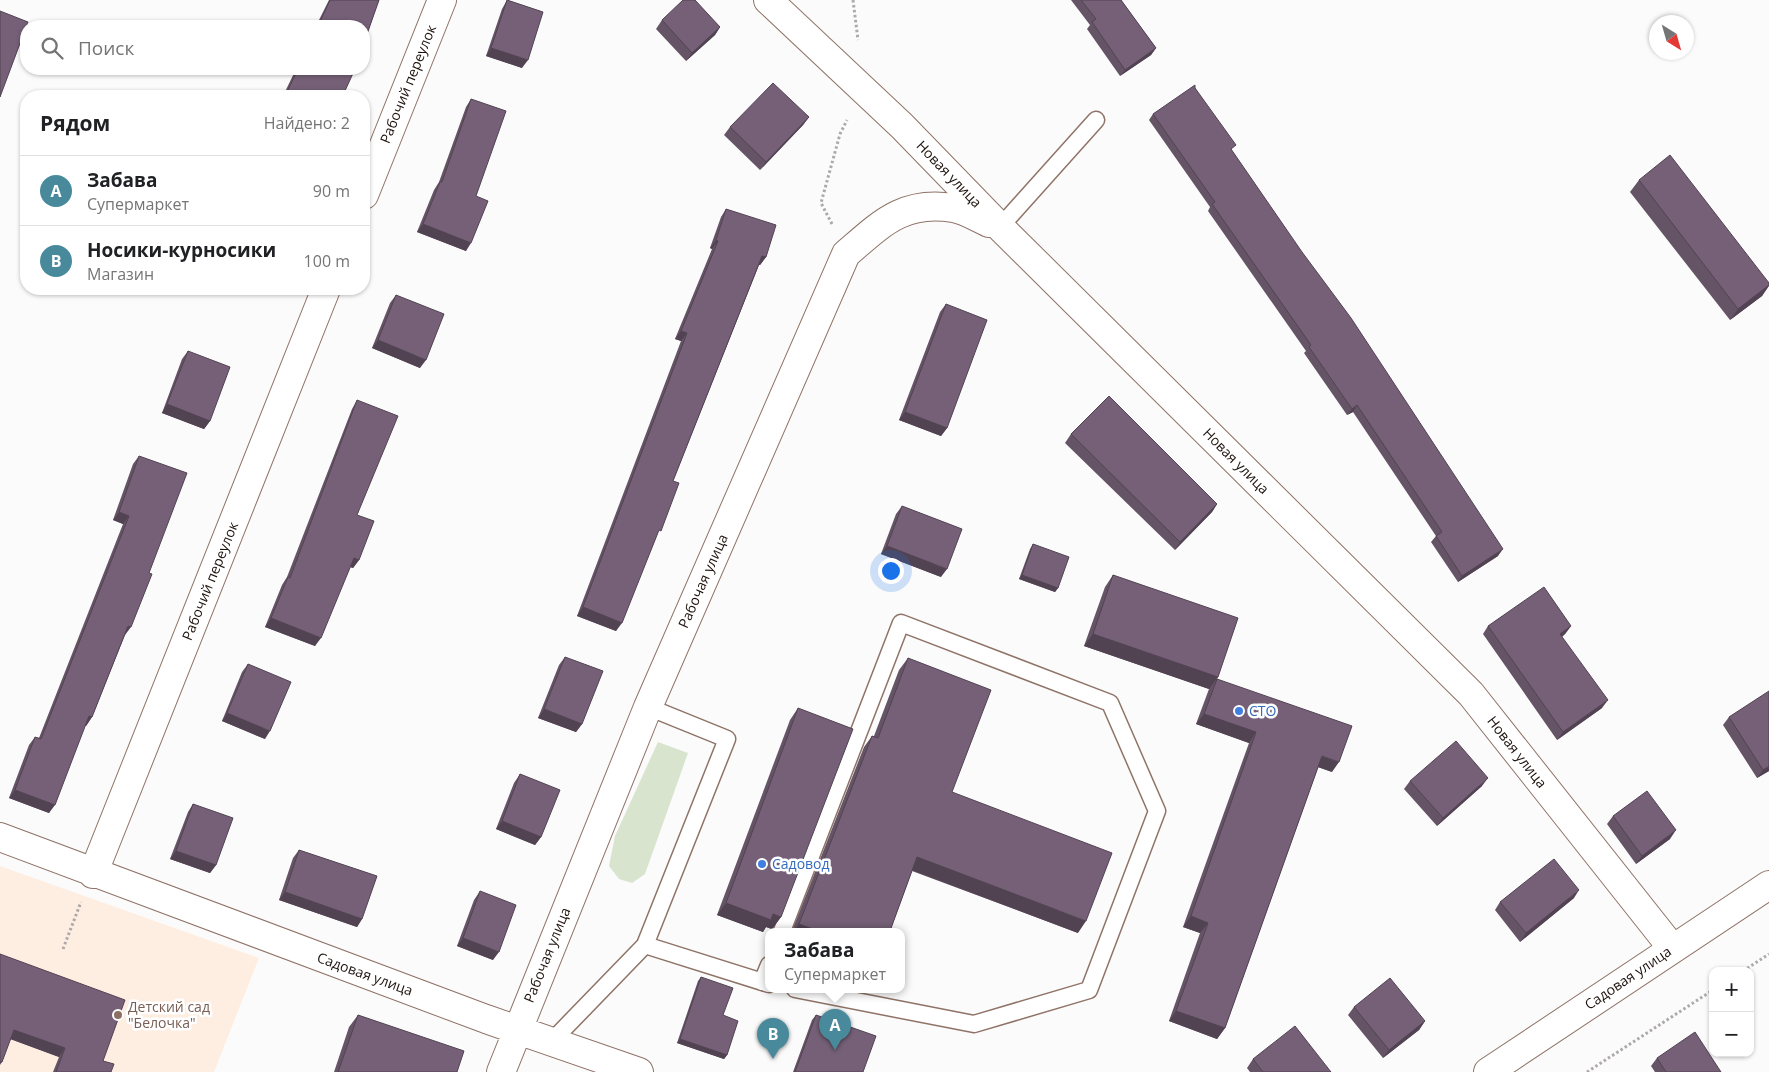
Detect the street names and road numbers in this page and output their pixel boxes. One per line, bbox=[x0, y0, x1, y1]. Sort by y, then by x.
street label: Рабочий переулок bbox=[375, 21, 440, 146]
street label: Новая улица bbox=[913, 136, 986, 211]
street label: Новая улица bbox=[1199, 423, 1274, 498]
street label: Рабочий переулок bbox=[177, 518, 242, 643]
street label: Рабочая улица bbox=[673, 531, 732, 631]
street label: Новая улица bbox=[1483, 712, 1551, 792]
street label: Рабочая улица bbox=[519, 904, 574, 1005]
street label: Садовая улица bbox=[1581, 942, 1675, 1014]
street label: Садовая улица bbox=[315, 947, 416, 1000]

